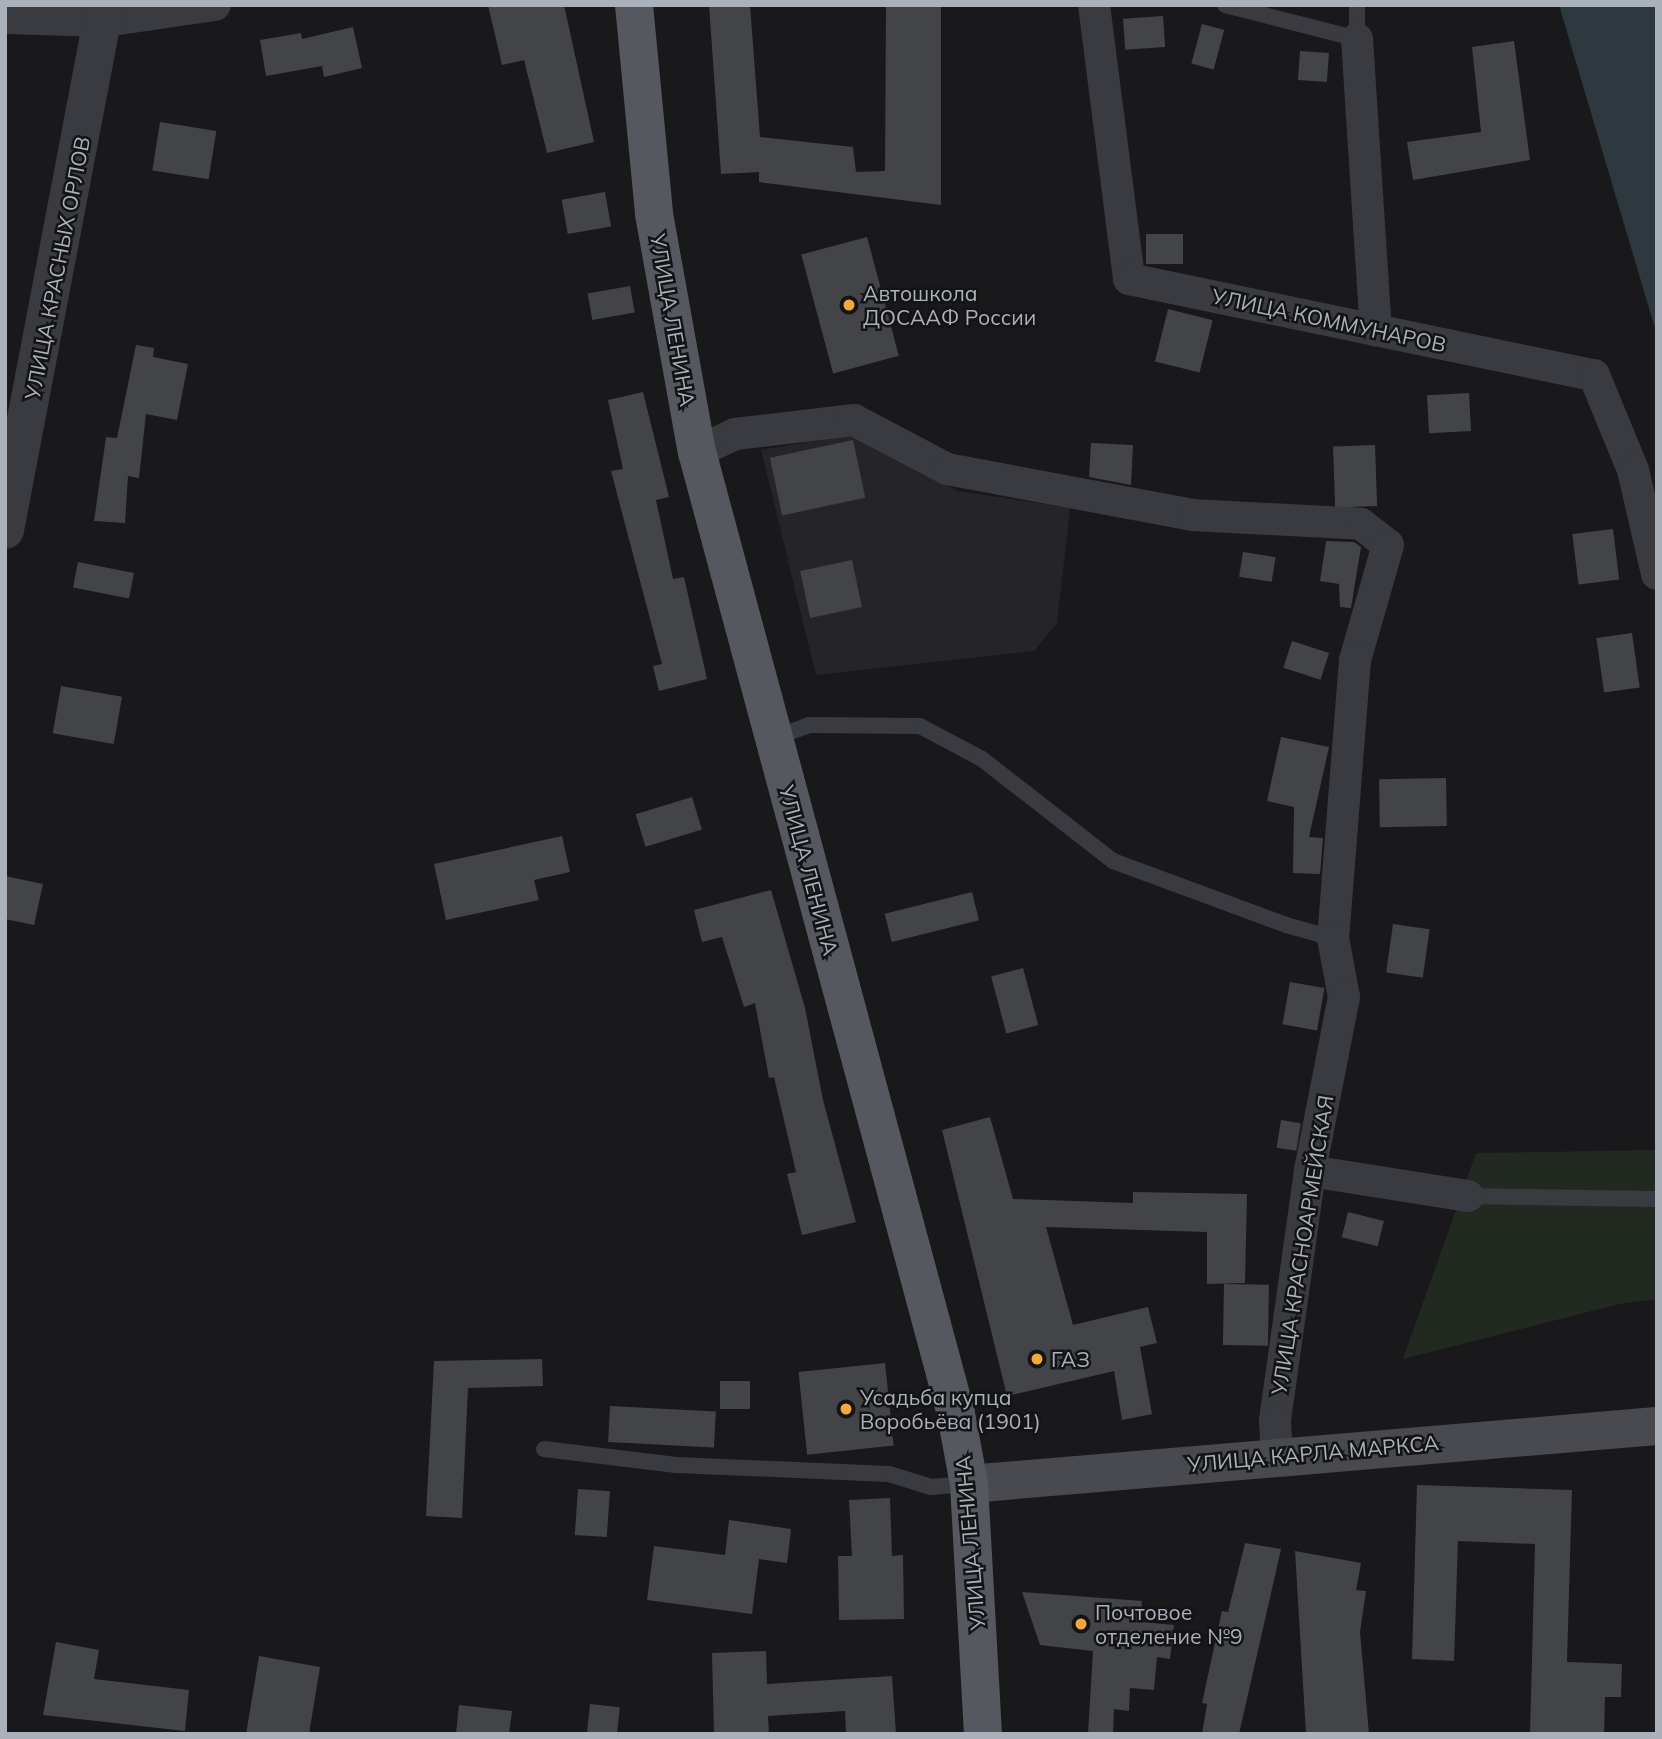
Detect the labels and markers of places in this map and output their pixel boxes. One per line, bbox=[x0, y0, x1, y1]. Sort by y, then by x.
place label: Автошкола ДОСААФ России bbox=[863, 280, 1036, 330]
marker: Автошкола ДОСААФ России bbox=[841, 297, 857, 313]
place label: ГАЗ bbox=[1051, 1346, 1090, 1372]
marker: ГАЗ bbox=[1029, 1351, 1045, 1367]
place label: Усадьба купца Воробьёва (1901) bbox=[860, 1384, 1041, 1434]
marker: Усадьба купца Воробьёва (1901) bbox=[838, 1401, 854, 1417]
place label: Почтовое отделение №9 bbox=[1095, 1599, 1243, 1649]
marker: Почтовое отделение №9 bbox=[1073, 1616, 1089, 1632]

